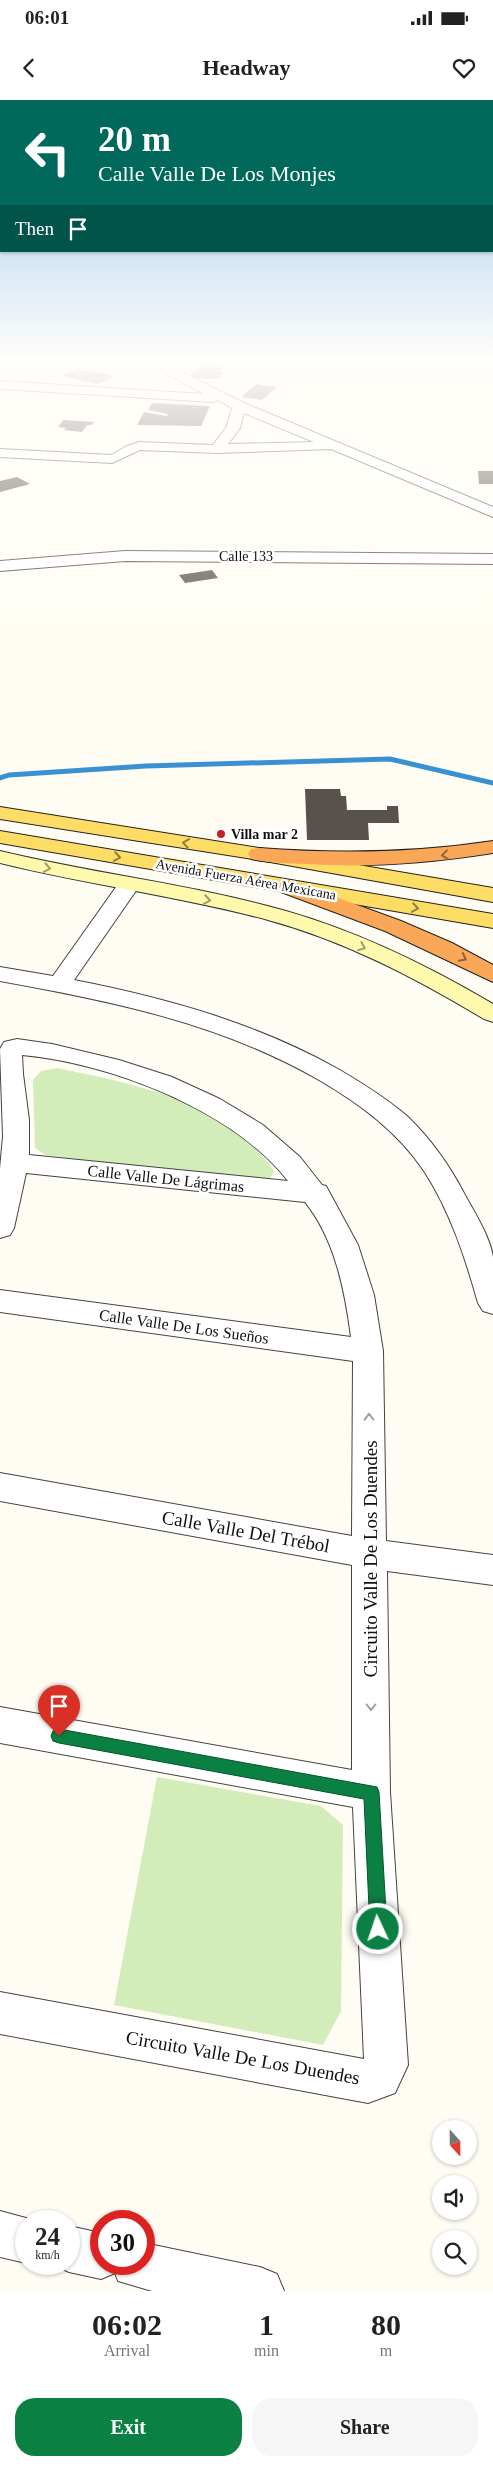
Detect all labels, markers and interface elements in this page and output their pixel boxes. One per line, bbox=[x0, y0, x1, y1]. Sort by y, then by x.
text: 06:01 bbox=[25, 7, 69, 28]
icon: back bbox=[15, 54, 43, 82]
icon: heart bbox=[450, 54, 478, 82]
text: Headway bbox=[203, 55, 291, 80]
icon: left bbox=[15, 120, 80, 185]
text: 20 m bbox=[98, 120, 171, 159]
text: Calle Valle De Los Monjes bbox=[98, 161, 336, 186]
icon: arrive bbox=[64, 215, 92, 243]
text: Then bbox=[15, 218, 54, 239]
street label: Calle 133 bbox=[219, 549, 273, 564]
place label: Villa mar 2 bbox=[231, 827, 298, 842]
marker: Villa mar 2 bbox=[215, 828, 227, 840]
one-way arrow bbox=[182, 838, 190, 848]
one-way arrow bbox=[441, 849, 449, 860]
one-way arrow bbox=[113, 852, 121, 862]
street label: Avenida Fuerza Aérea Mexicana bbox=[155, 856, 338, 903]
one-way arrow bbox=[43, 863, 52, 873]
one-way arrow bbox=[202, 894, 211, 904]
one-way arrow bbox=[412, 902, 420, 913]
one-way arrow bbox=[357, 940, 366, 951]
one-way arrow bbox=[458, 952, 467, 962]
street label: Calle Valle De Lágrimas bbox=[87, 1162, 245, 1196]
street label: Calle Valle De Los Sueños bbox=[98, 1306, 270, 1347]
one-way arrow bbox=[364, 1413, 374, 1421]
street label: Circuito Valle De Los Duendes bbox=[360, 1440, 381, 1678]
street label: Calle Valle Del Trébol bbox=[160, 1506, 331, 1557]
pin bbox=[38, 1685, 80, 1736]
icon: arrive bbox=[45, 1692, 73, 1720]
one-way arrow bbox=[366, 1704, 376, 1712]
position arrow bbox=[351, 1902, 403, 1954]
street label: Circuito Valle De Los Duendes bbox=[124, 2027, 361, 2088]
north arrow bbox=[432, 2120, 478, 2165]
map controls bbox=[432, 2120, 477, 2275]
button: sound bbox=[432, 2175, 477, 2220]
speed limit sign: 30 bbox=[90, 2210, 155, 2275]
text: 24 bbox=[35, 2223, 60, 2250]
button: search bbox=[432, 2230, 477, 2275]
text: km/h bbox=[35, 2248, 60, 2262]
text: 06:02 bbox=[92, 2308, 162, 2341]
text: 1 bbox=[259, 2308, 274, 2341]
text: 80 bbox=[371, 2308, 401, 2341]
text: Arrival bbox=[104, 2342, 150, 2359]
text: min bbox=[254, 2342, 279, 2359]
text: m bbox=[380, 2342, 392, 2359]
button: Exit bbox=[15, 2398, 242, 2456]
button: Share bbox=[252, 2398, 478, 2456]

